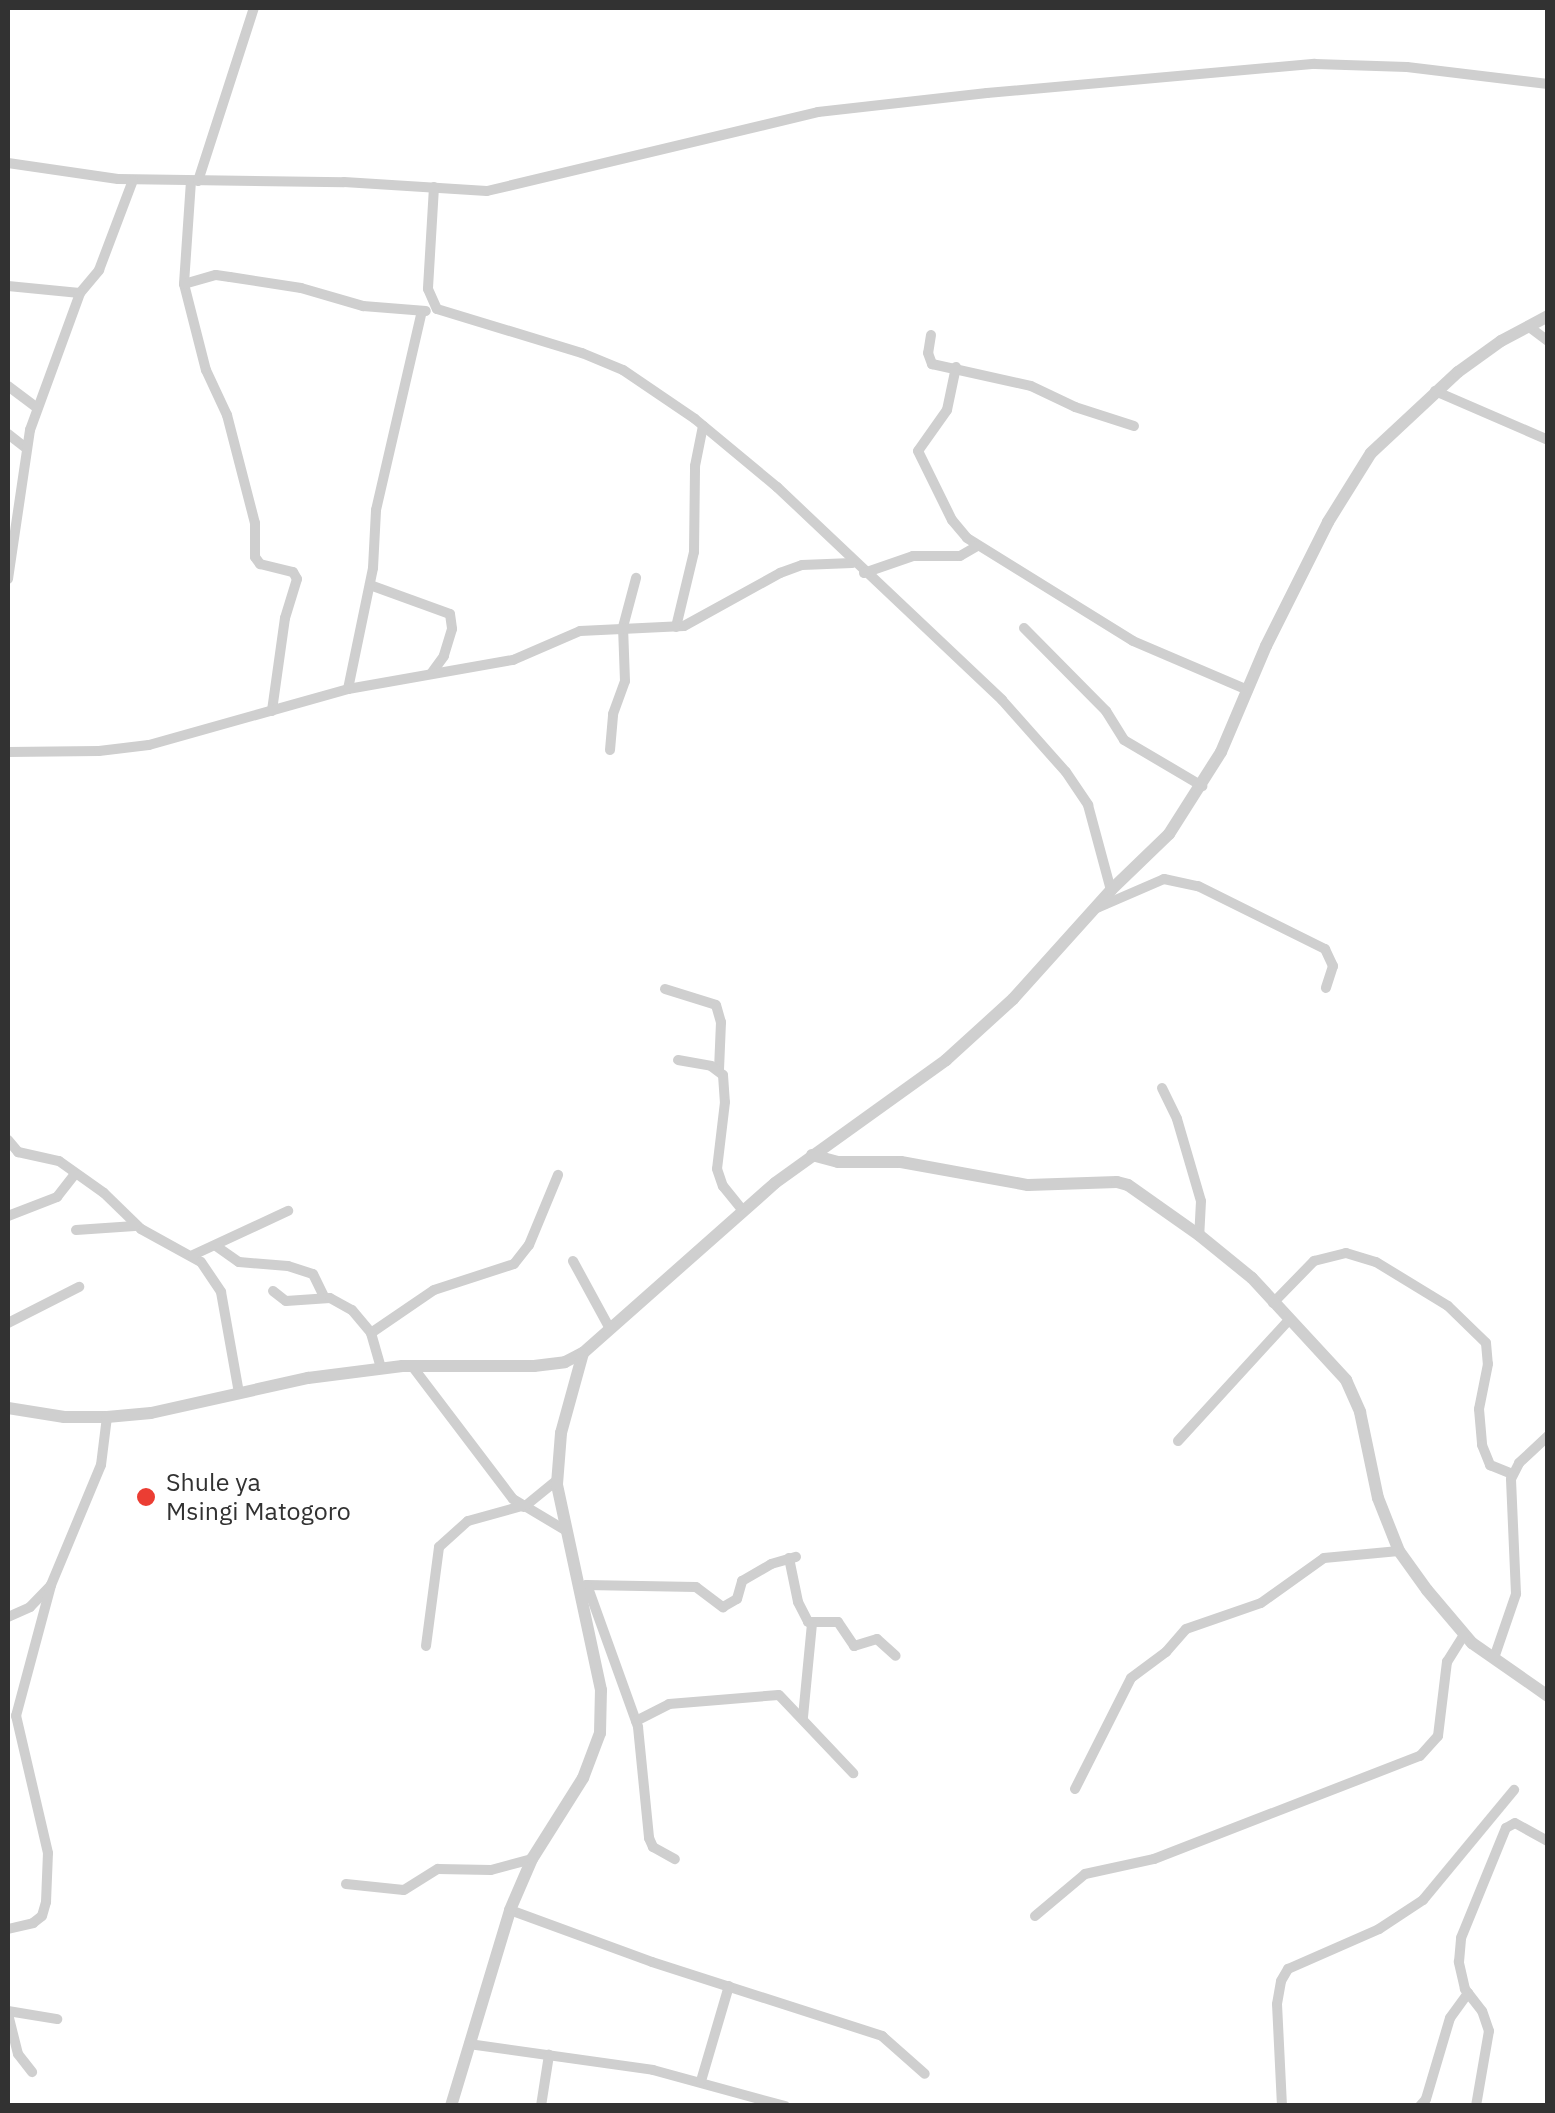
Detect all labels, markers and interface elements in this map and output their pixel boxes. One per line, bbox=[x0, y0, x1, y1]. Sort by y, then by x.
place label: Shule ya Msingi Matogoro bbox=[166, 1468, 351, 1527]
marker: Shule ya Msingi Matogoro bbox=[135, 1486, 157, 1508]

